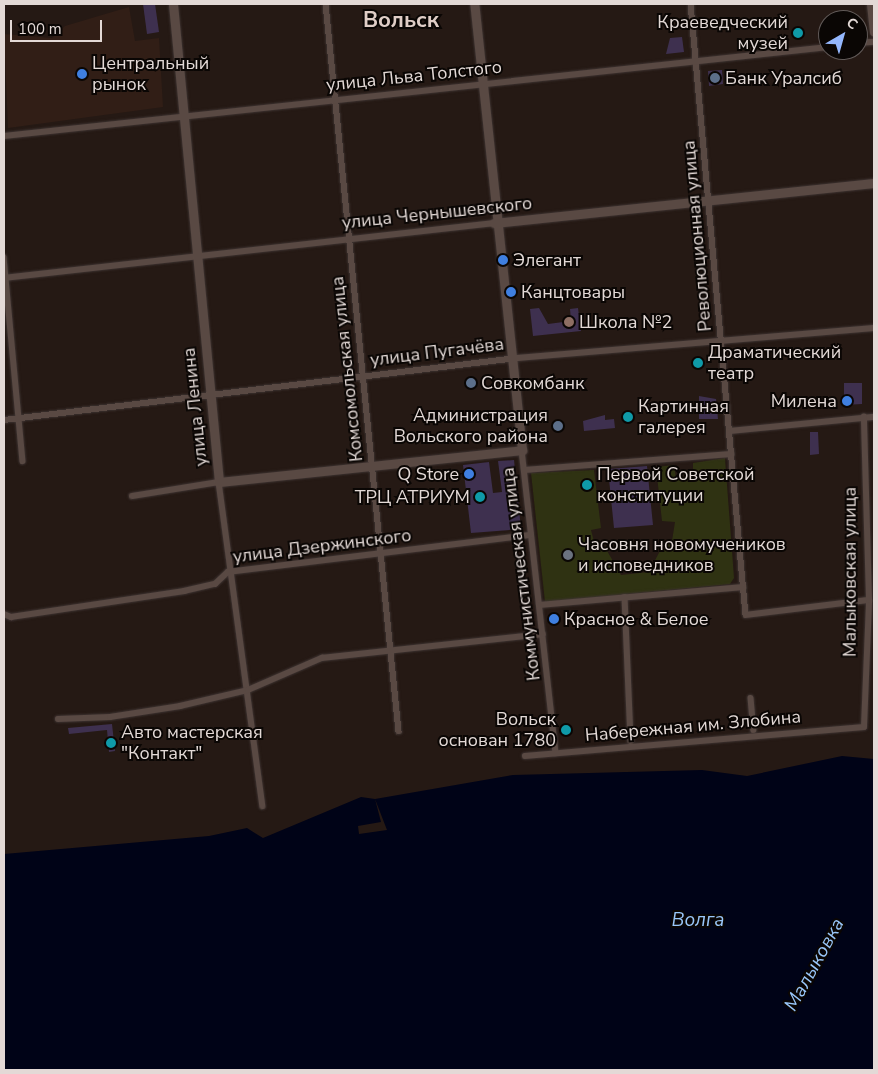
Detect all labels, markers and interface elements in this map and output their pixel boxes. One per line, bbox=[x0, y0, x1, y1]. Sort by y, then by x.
district label: Вольск bbox=[363, 8, 439, 34]
scale bar bbox=[12, 10, 105, 42]
north arrow bbox=[818, 10, 868, 60]
place label: Краеведческий музей bbox=[657, 12, 788, 54]
text: С bbox=[842, 13, 862, 34]
text: 100 m bbox=[18, 19, 62, 39]
marker: Краеведческий музей bbox=[792, 27, 804, 39]
place label: Центральный рынок bbox=[92, 53, 209, 96]
street label: улица Льва Толстого bbox=[325, 56, 503, 96]
place label: Банк Уралсиб bbox=[725, 67, 842, 89]
marker: Центральный рынок bbox=[76, 68, 88, 80]
marker: Банк Уралсиб bbox=[709, 72, 721, 84]
street label: Революционная улица bbox=[678, 140, 716, 332]
street label: улица Чернышевского bbox=[341, 192, 533, 234]
place label: Элегант bbox=[513, 249, 581, 271]
marker: Элегант bbox=[497, 254, 509, 266]
street label: Комсомольская улица bbox=[327, 275, 367, 463]
place label: Канцтовары bbox=[521, 281, 625, 303]
marker: Канцтовары bbox=[505, 286, 517, 298]
place label: Школа №2 bbox=[579, 311, 672, 333]
marker: Школа №2 bbox=[563, 316, 575, 328]
street label: улица Пугачёва bbox=[369, 333, 505, 371]
place label: Драматический театр bbox=[708, 342, 841, 384]
street label: улица Ленина bbox=[178, 347, 212, 467]
marker: Драматический театр bbox=[692, 357, 704, 369]
place label: Совкомбанк bbox=[481, 372, 584, 394]
marker: Совкомбанк bbox=[465, 377, 477, 389]
place label: Милена bbox=[771, 390, 837, 412]
marker: Милена bbox=[841, 395, 853, 407]
place label: Картинная галерея bbox=[638, 396, 729, 438]
place label: Администрация Вольского района bbox=[394, 405, 548, 448]
marker: Картинная галерея bbox=[622, 411, 634, 423]
marker: Администрация Вольского района bbox=[552, 420, 564, 432]
place label: Q Store bbox=[397, 463, 459, 485]
place label: Первой Советской конституции bbox=[597, 464, 755, 506]
street label: Коммунистическая улица bbox=[497, 466, 545, 682]
marker: Q Store bbox=[463, 468, 475, 480]
marker: Первой Советской конституции bbox=[581, 479, 593, 491]
place label: ТРЦ АТРИУМ bbox=[355, 486, 470, 508]
street label: Малыковская улица bbox=[839, 487, 861, 657]
marker: ТРЦ АТРИУМ bbox=[474, 491, 486, 503]
street label: улица Дзержинского bbox=[232, 524, 412, 568]
place label: Часовня новомучеников и исповедников bbox=[578, 534, 786, 576]
marker: Часовня новомучеников и исповедников bbox=[562, 549, 574, 561]
place label: Красное & Белое bbox=[564, 608, 709, 630]
marker: Красное & Белое bbox=[548, 613, 560, 625]
street label: Набережная им. Злобина bbox=[584, 706, 802, 746]
place label: Вольск основан 1780 bbox=[439, 709, 556, 752]
place label: Авто мастерская "Контакт" bbox=[121, 722, 263, 764]
marker: Вольск основан 1780 bbox=[560, 724, 572, 736]
marker: Авто мастерская "Контакт" bbox=[105, 737, 117, 749]
water label: Волга bbox=[672, 910, 724, 932]
water label: Малыковка bbox=[780, 915, 850, 1015]

